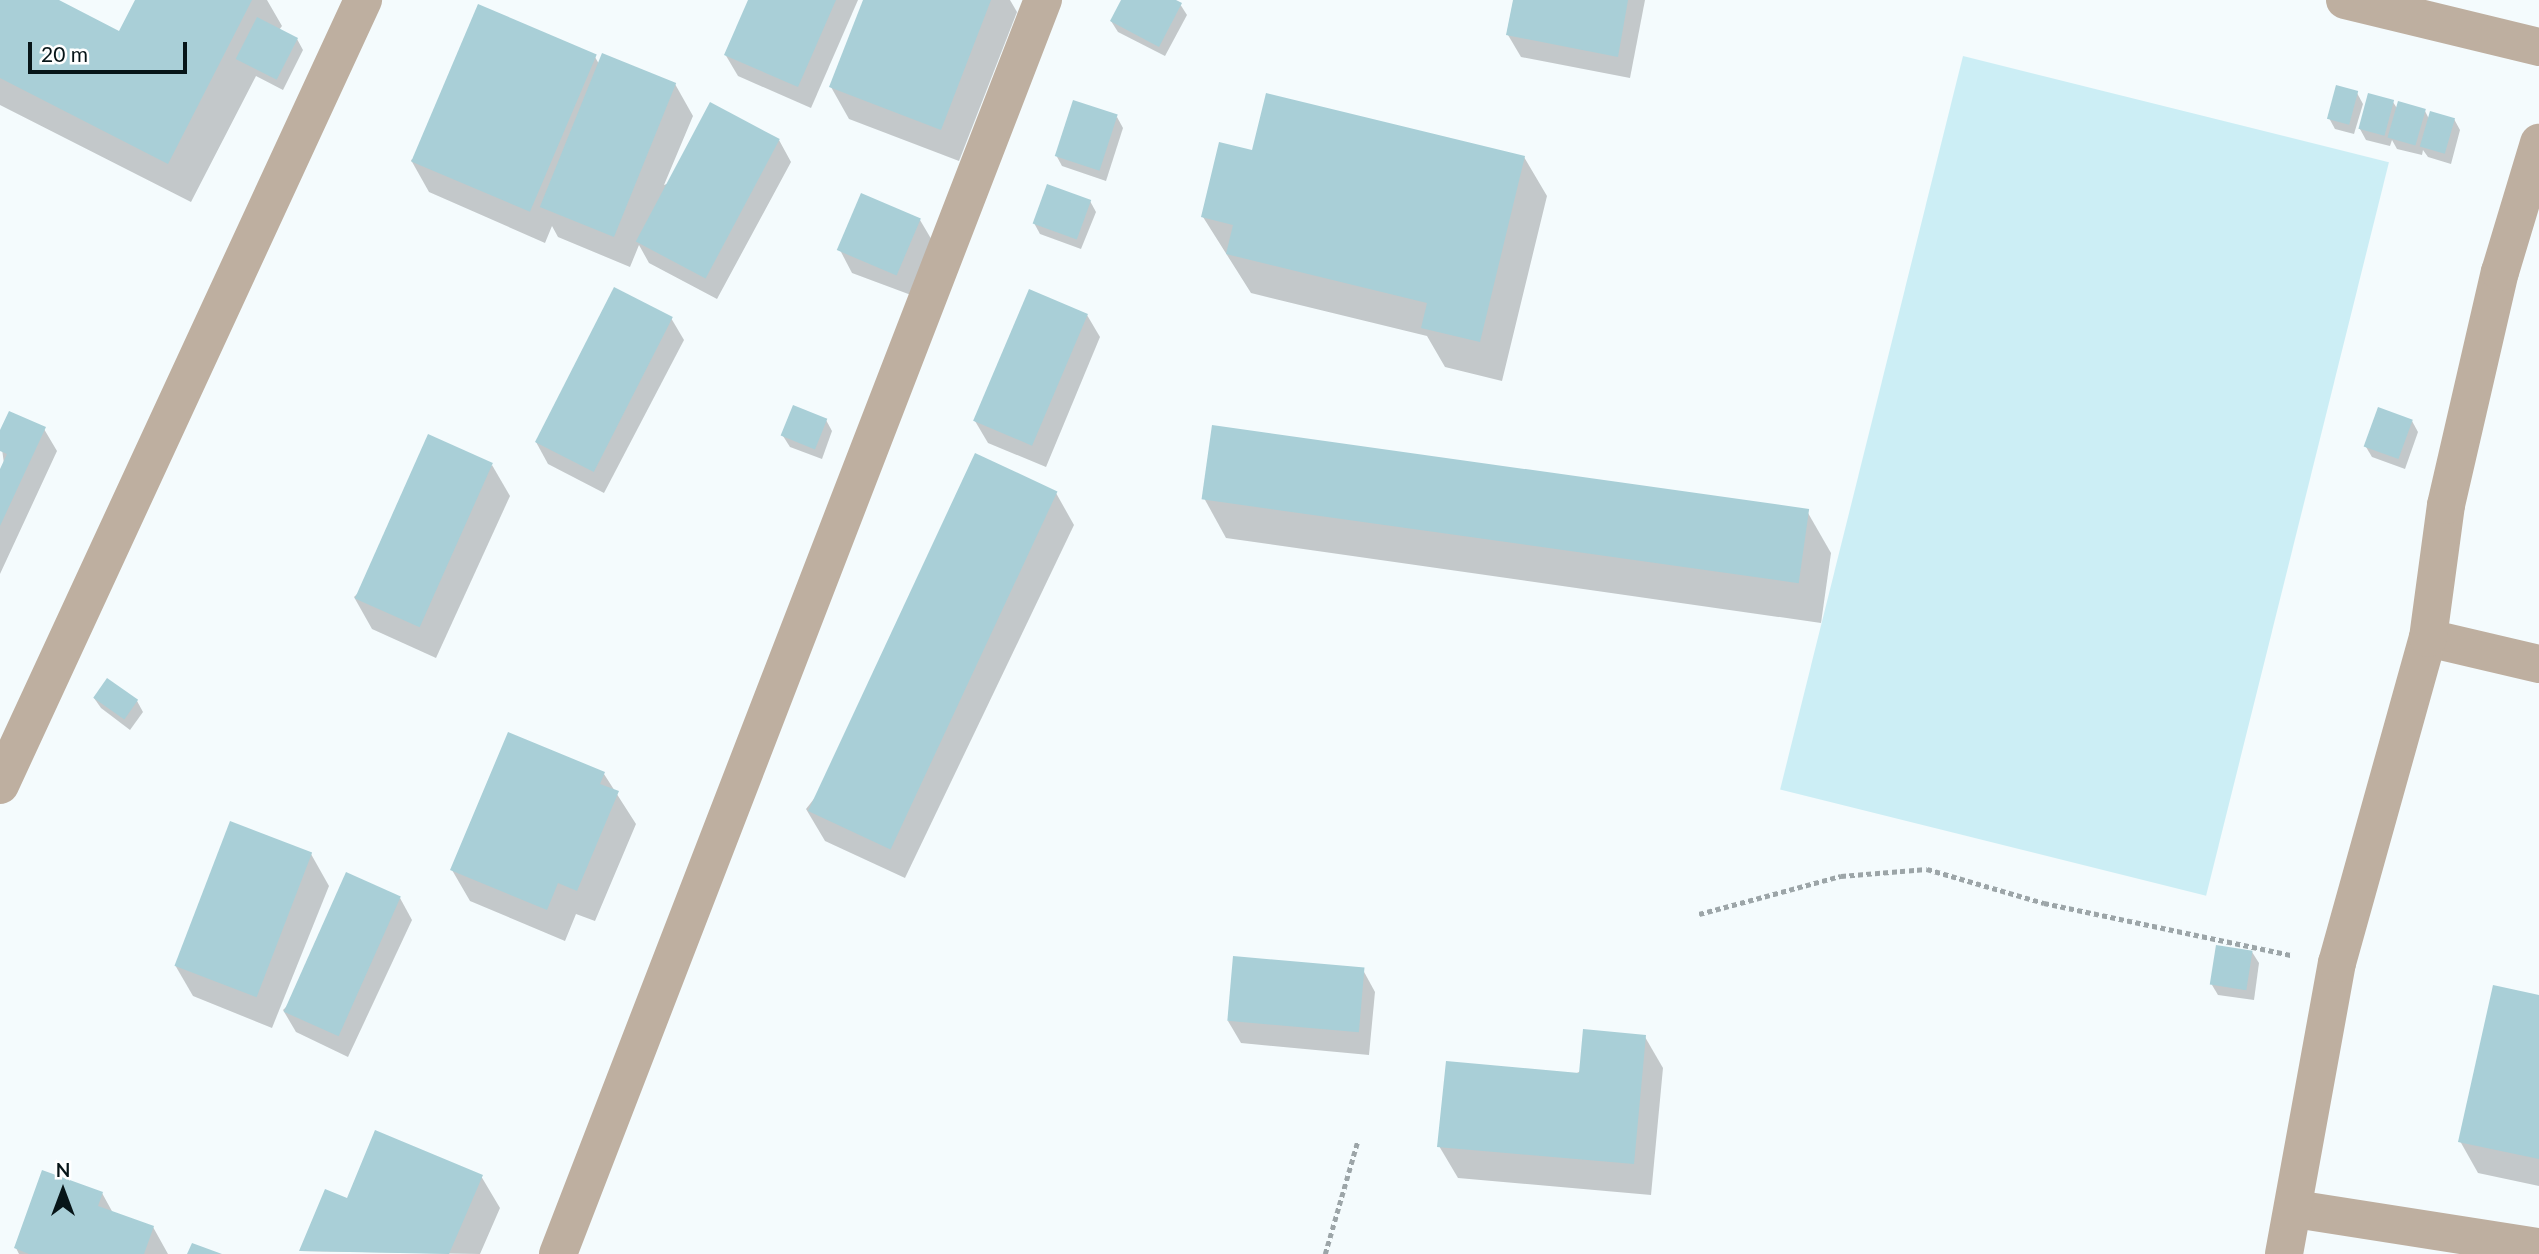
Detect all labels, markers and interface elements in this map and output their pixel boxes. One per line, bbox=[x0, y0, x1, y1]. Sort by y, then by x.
scale bar bbox=[32, 28, 191, 72]
text: 20 m bbox=[41, 41, 88, 66]
north arrow bbox=[28, 1156, 98, 1226]
text: N bbox=[56, 1158, 70, 1181]

